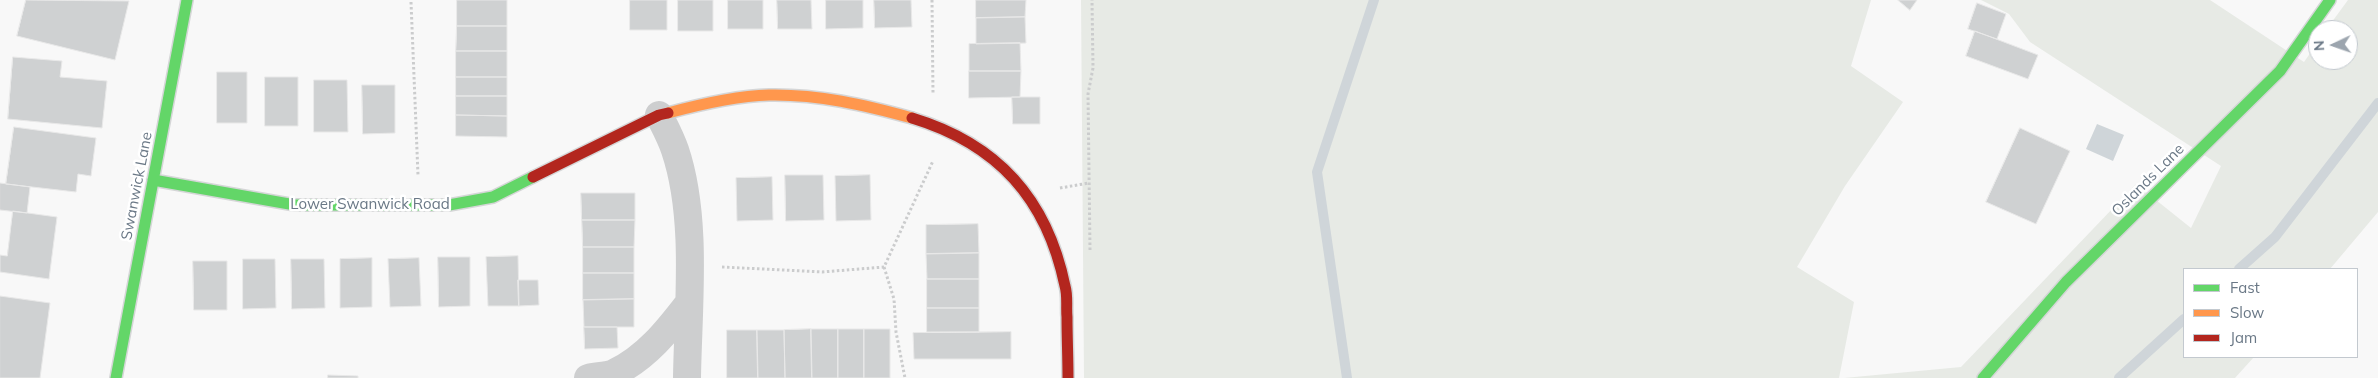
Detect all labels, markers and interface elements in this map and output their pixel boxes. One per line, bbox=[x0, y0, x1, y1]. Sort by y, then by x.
north arrow bbox=[2308, 20, 2358, 70]
text: N bbox=[2310, 40, 2328, 51]
street label: Swanwick Lane bbox=[118, 130, 156, 242]
street label: Oslands Lane bbox=[2108, 140, 2188, 220]
street label: Lower Swanwick Road bbox=[290, 195, 450, 213]
legend bbox=[2183, 268, 2358, 358]
text: Fast bbox=[2230, 278, 2260, 297]
text: Slow bbox=[2230, 303, 2264, 322]
text: Jam bbox=[2230, 328, 2257, 347]

